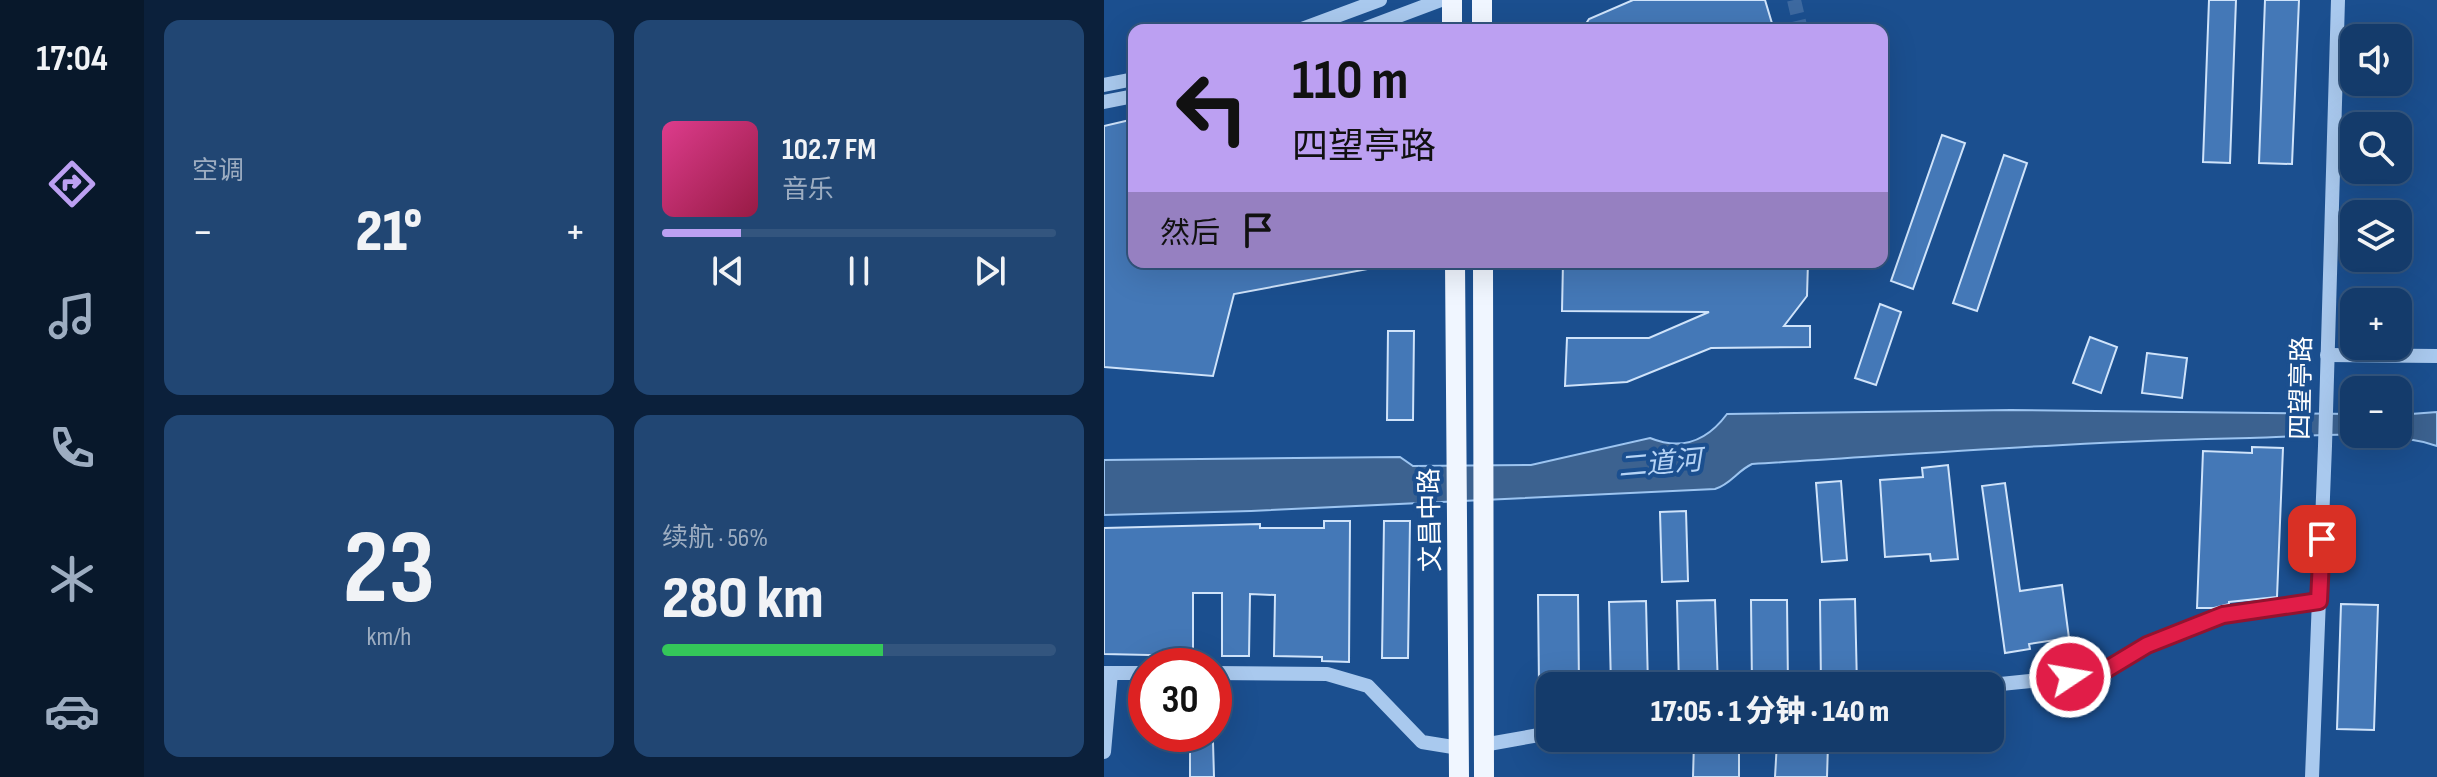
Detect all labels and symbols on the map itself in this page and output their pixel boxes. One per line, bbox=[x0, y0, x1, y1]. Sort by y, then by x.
street label: 四望亭路 bbox=[2286, 336, 2318, 440]
water label: 二道河 bbox=[1617, 443, 1708, 484]
street label: 文昌中路 bbox=[1415, 468, 1447, 572]
pin bbox=[2288, 505, 2356, 573]
position arrow bbox=[2028, 635, 2112, 719]
speed limit sign: 30 bbox=[1128, 648, 1232, 752]

